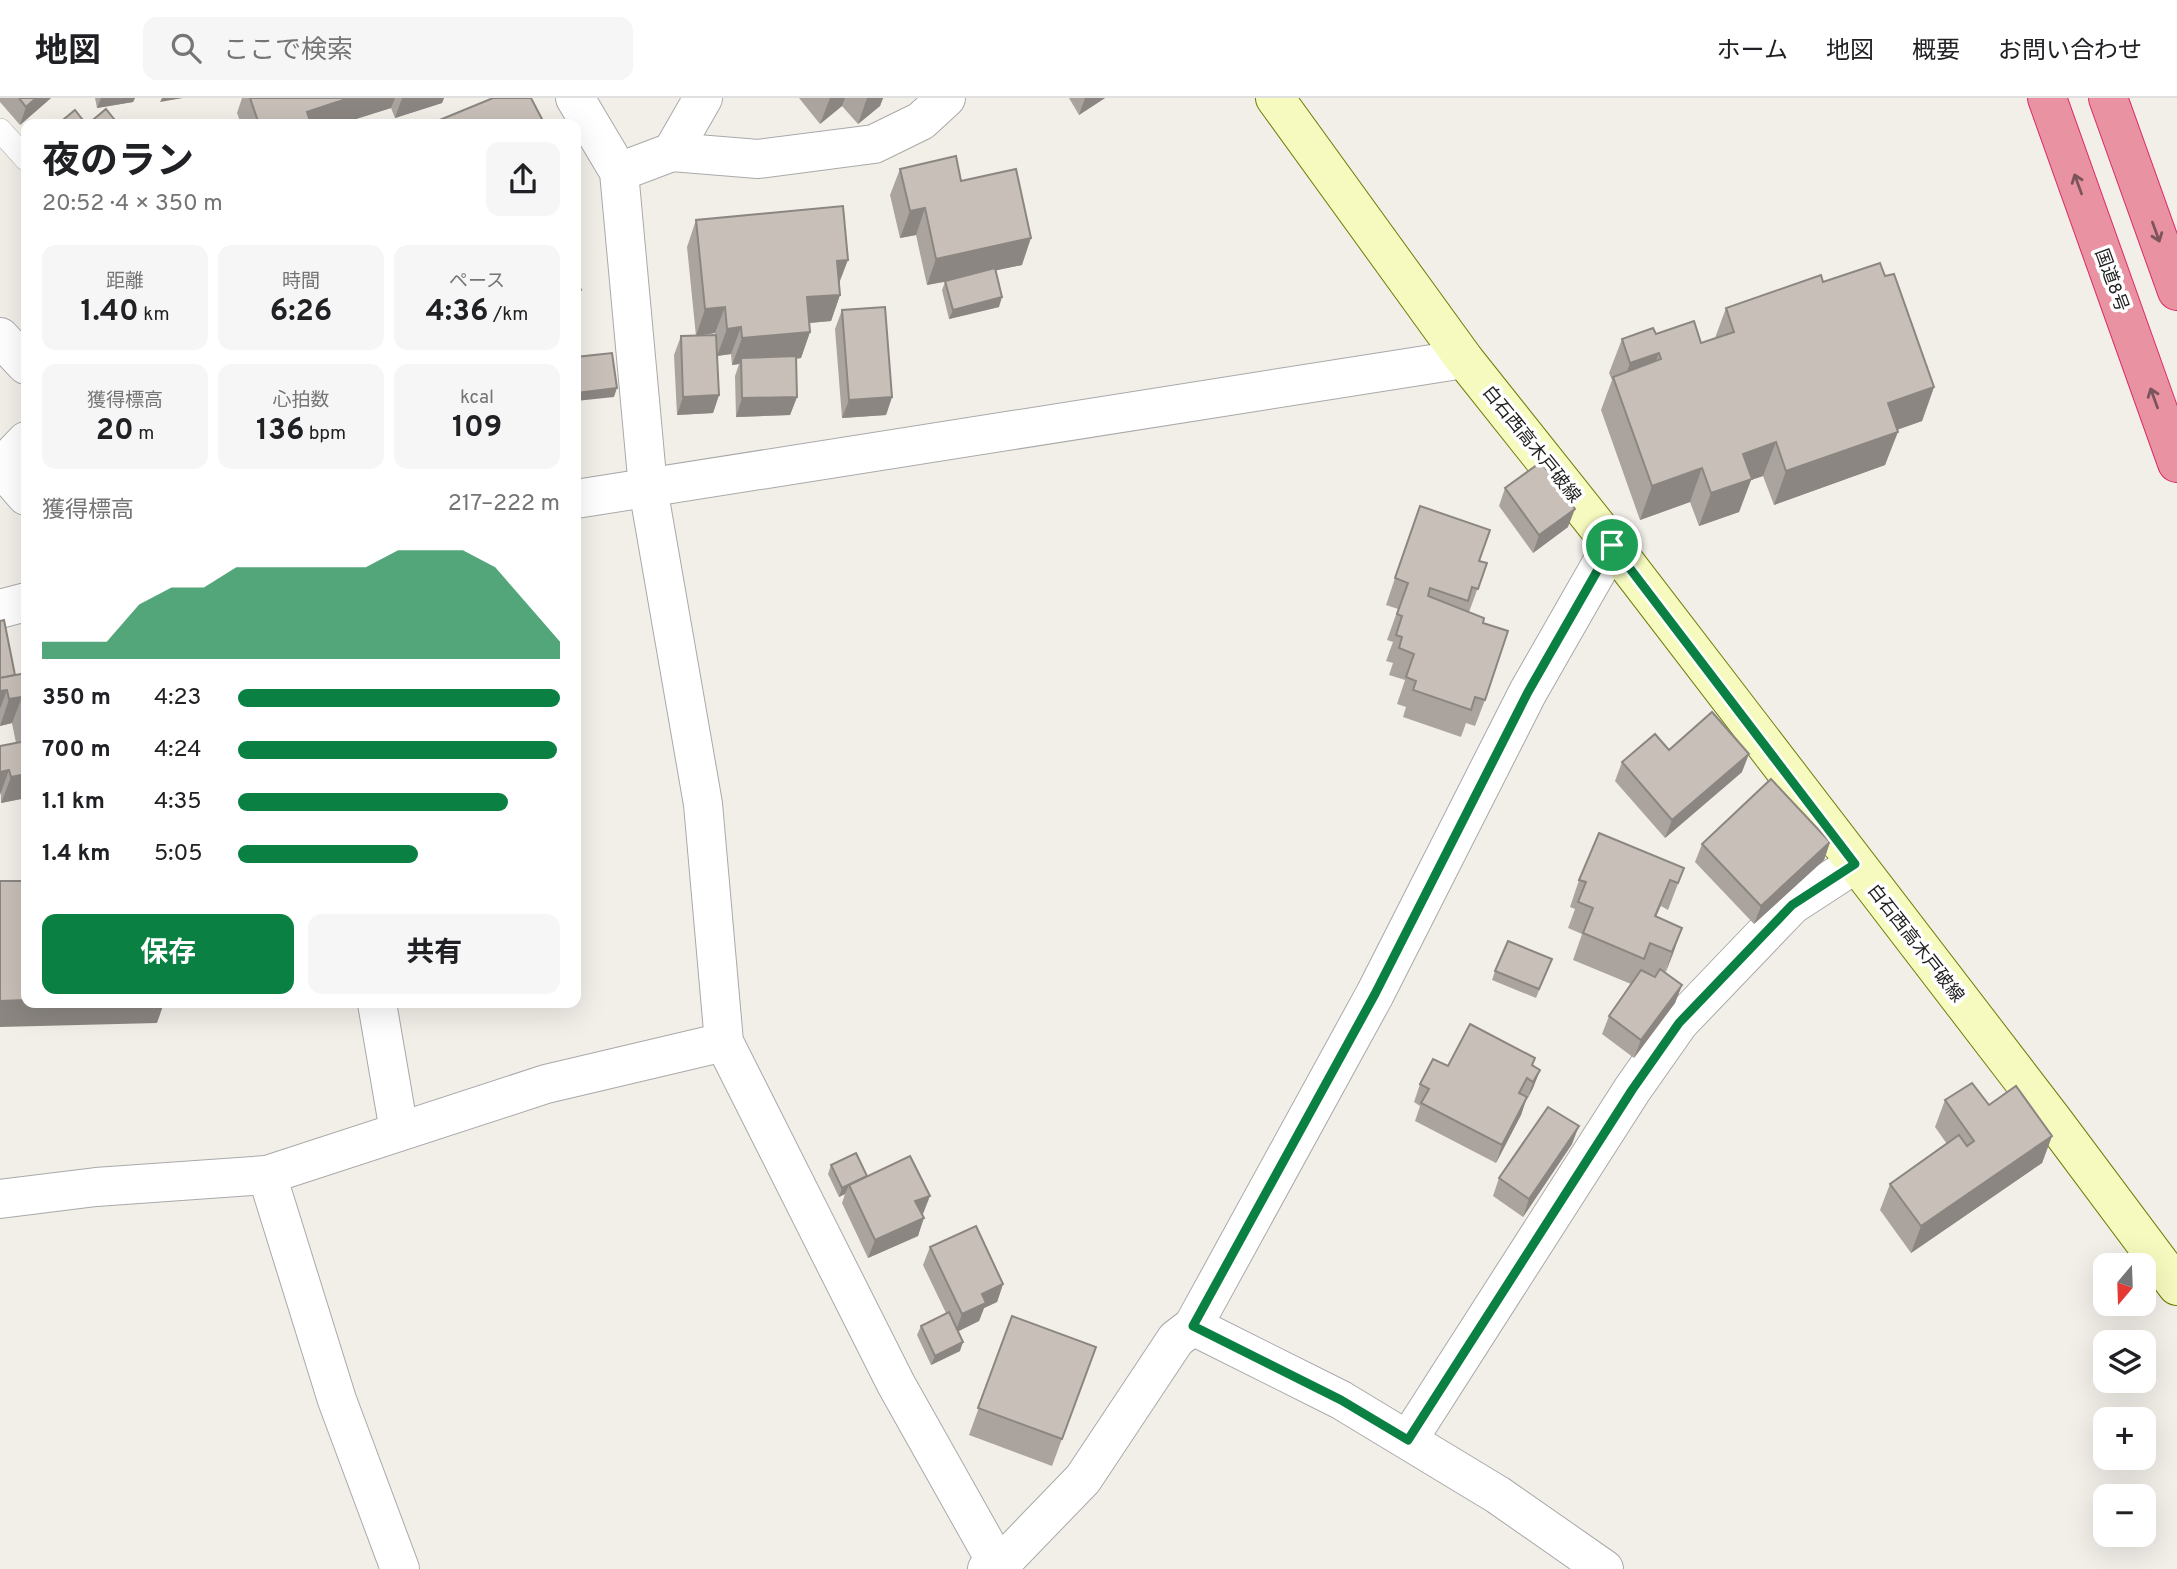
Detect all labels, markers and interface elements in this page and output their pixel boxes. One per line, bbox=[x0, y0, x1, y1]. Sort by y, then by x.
search box bbox=[143, 17, 633, 80]
icon: search bbox=[167, 29, 205, 67]
text: 地図 bbox=[35, 32, 101, 74]
text: ここで検索 bbox=[223, 35, 353, 68]
text: ホーム bbox=[1717, 37, 1788, 67]
text: 地図 bbox=[1826, 37, 1874, 67]
text: 概要 bbox=[1912, 37, 1960, 67]
text: お問い合わせ bbox=[1998, 37, 2142, 67]
text: 夜のラン bbox=[42, 139, 194, 188]
button: share bbox=[486, 142, 560, 216]
one-way arrow bbox=[2071, 173, 2083, 195]
text: 20:52 · 4 × 350 m bbox=[42, 190, 223, 219]
one-way arrow bbox=[2151, 220, 2163, 242]
street label: 国道8号 bbox=[2089, 246, 2133, 315]
text: 距離 bbox=[106, 270, 144, 294]
text: 時間 bbox=[282, 270, 320, 294]
text: ペース bbox=[449, 270, 505, 294]
text: 1.40 bbox=[80, 294, 139, 331]
text: 6:26 bbox=[270, 294, 332, 331]
text: 4:36 bbox=[426, 294, 489, 331]
text: km bbox=[139, 303, 170, 327]
text: /km bbox=[489, 303, 528, 327]
street label: 白石西高木戸破線 bbox=[1477, 382, 1585, 508]
text: kcal bbox=[460, 386, 494, 410]
one-way arrow bbox=[2147, 388, 2159, 410]
text: 獲得標高 bbox=[87, 389, 163, 413]
text: 心拍数 bbox=[272, 389, 330, 413]
text: 109 bbox=[452, 410, 502, 447]
text: 20 bbox=[96, 413, 134, 450]
text: 136 bbox=[256, 413, 304, 450]
text: m bbox=[134, 422, 154, 446]
text: bpm bbox=[304, 422, 346, 446]
text: 217–222 m bbox=[448, 490, 560, 519]
text: 獲得標高 bbox=[42, 497, 134, 526]
pin bbox=[1582, 515, 1642, 575]
icon: arrive bbox=[1593, 526, 1631, 564]
text: 350 m bbox=[42, 684, 111, 713]
text: 4:23 bbox=[154, 684, 201, 713]
text: 700 m bbox=[42, 736, 111, 765]
text: 4:24 bbox=[154, 736, 202, 765]
text: 1.1 km bbox=[42, 788, 105, 817]
text: 4:35 bbox=[154, 788, 202, 817]
text: 1.4 km bbox=[42, 840, 110, 869]
text: 5:05 bbox=[154, 840, 203, 869]
street label: 白石西高木戸破線 bbox=[1861, 880, 1968, 1008]
button: 保存 bbox=[42, 914, 294, 994]
button: 共有 bbox=[308, 914, 560, 994]
north arrow bbox=[2093, 1253, 2156, 1316]
map controls bbox=[2093, 1253, 2156, 1547]
button: layers bbox=[2093, 1330, 2156, 1393]
button: + bbox=[2093, 1407, 2156, 1470]
button: − bbox=[2093, 1484, 2156, 1547]

